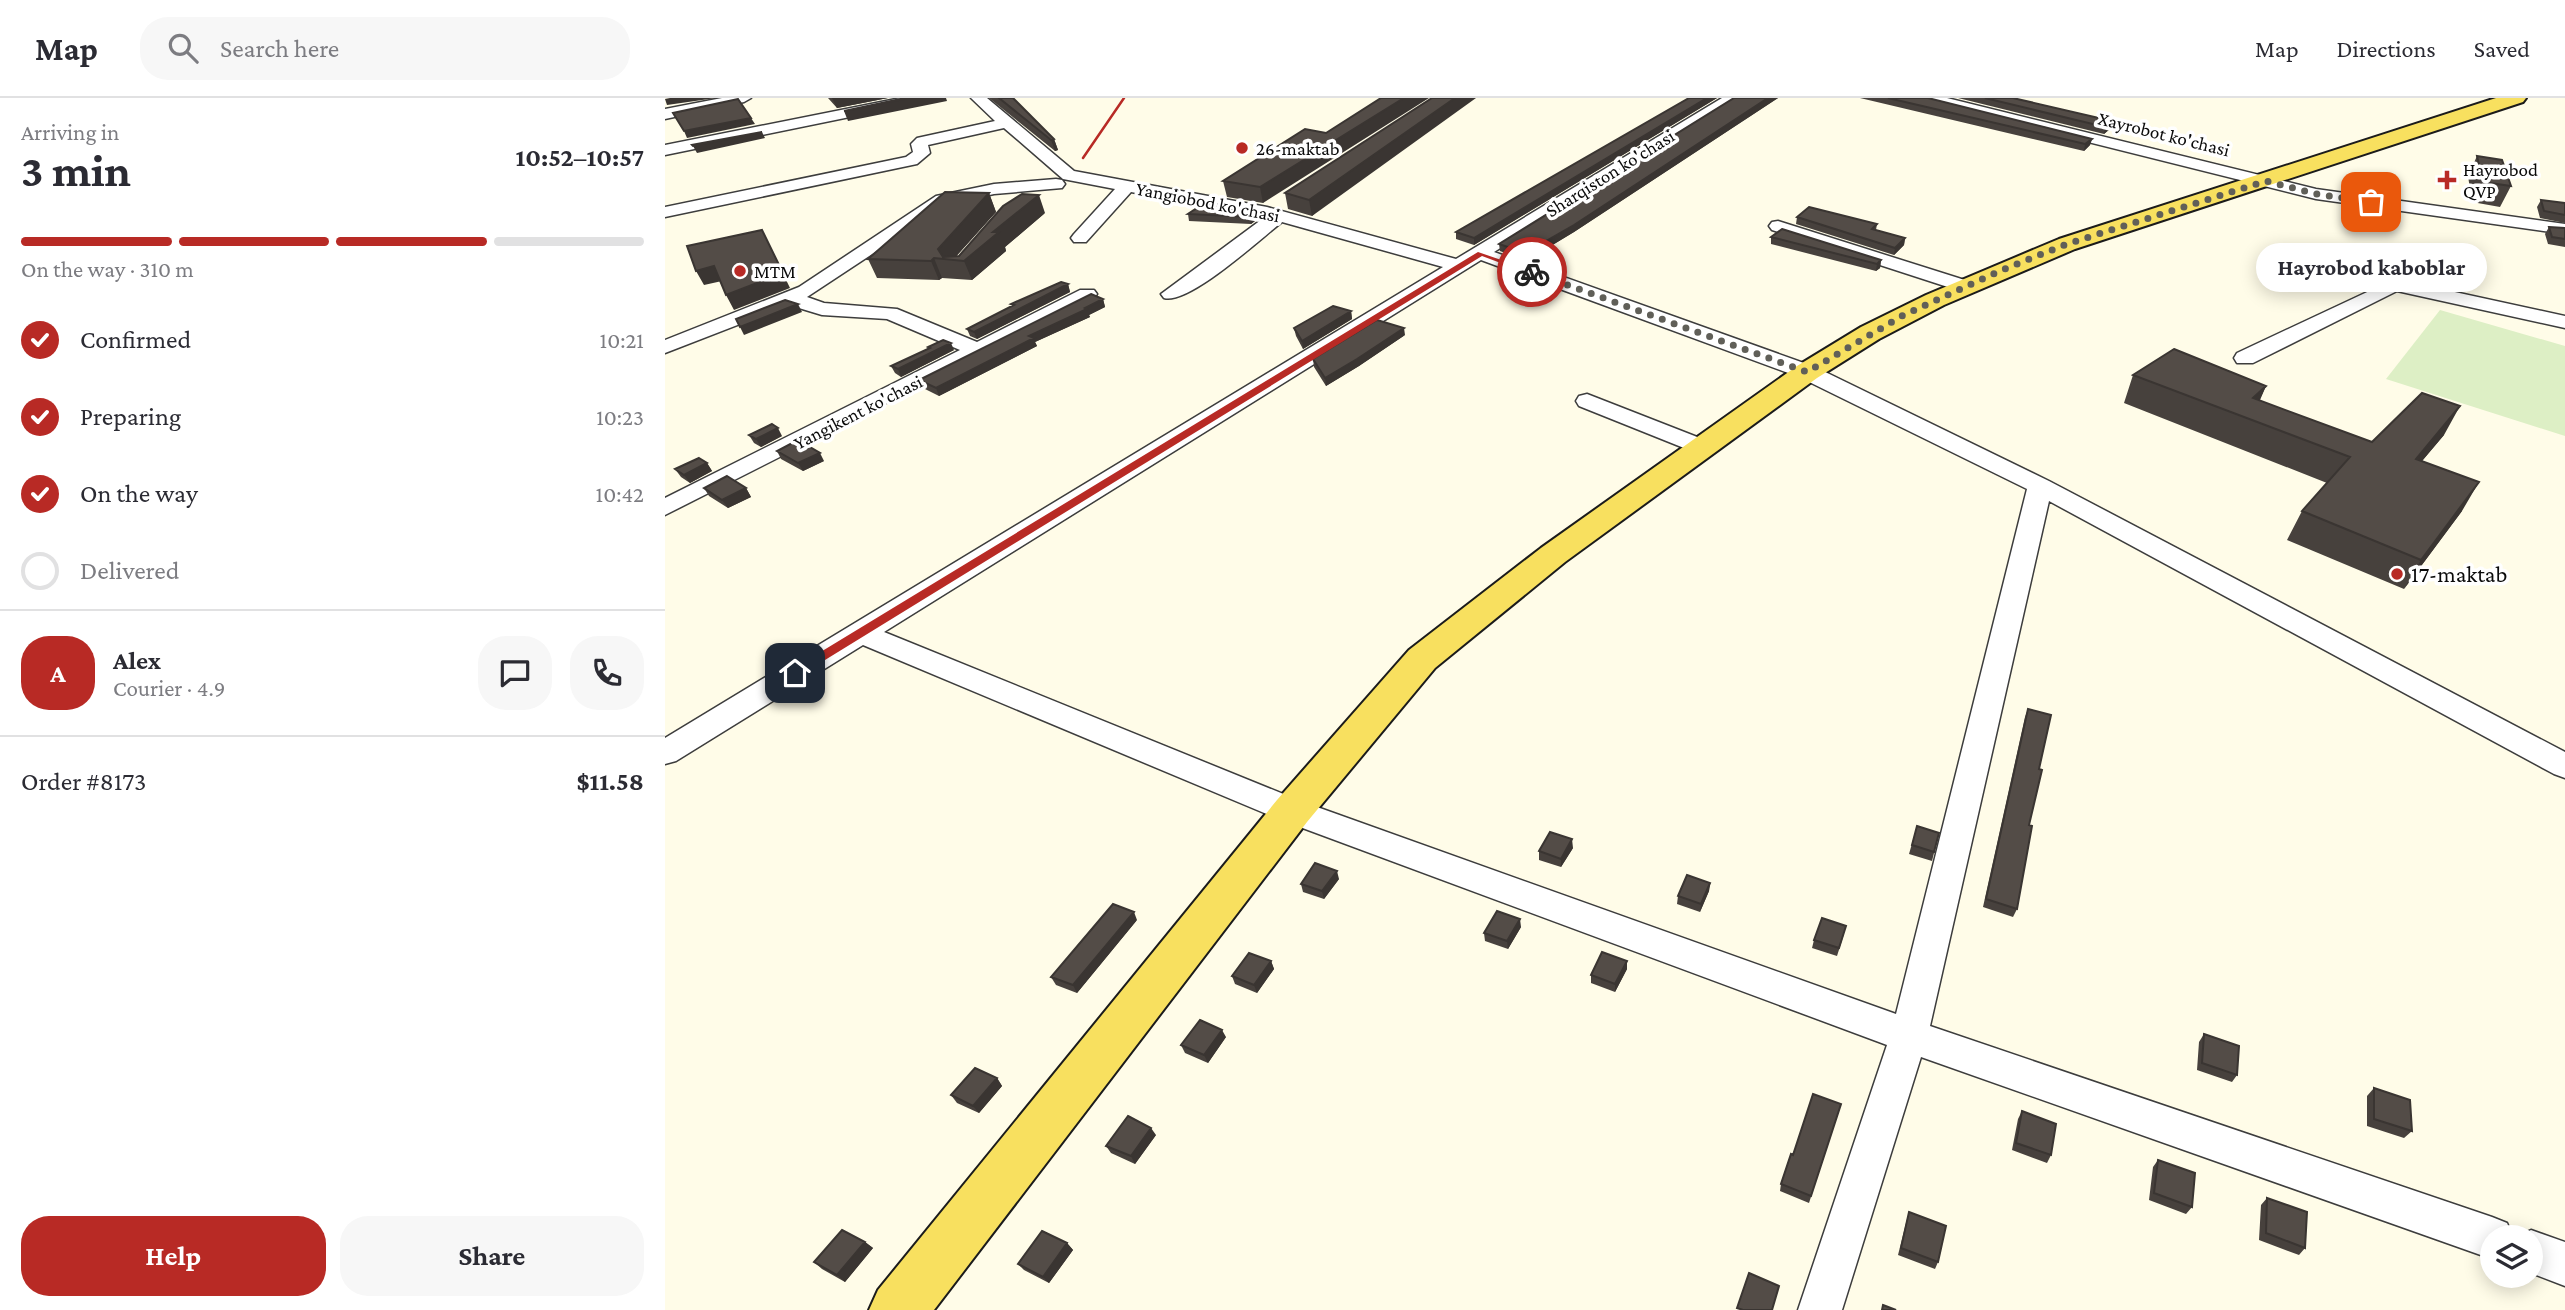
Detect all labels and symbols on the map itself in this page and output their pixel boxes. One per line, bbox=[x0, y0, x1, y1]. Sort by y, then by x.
street label: Xayrobot ko'chasi bbox=[2096, 107, 2232, 161]
street label: Sharqiston ko'chasi bbox=[1542, 125, 1678, 221]
place label: 26-maktab bbox=[1256, 138, 1340, 159]
marker: 26-maktab bbox=[1234, 140, 1250, 156]
place label: Hayrobod QVP bbox=[2463, 159, 2538, 202]
marker: Hayrobod QVP bbox=[2437, 170, 2457, 190]
pin bbox=[2341, 172, 2401, 232]
street label: Yangiobod ko'chasi bbox=[1134, 178, 1282, 226]
courier bbox=[1497, 237, 1567, 307]
callout: Hayrobod kaboblar bbox=[2255, 244, 2487, 293]
place label: MTM bbox=[754, 261, 796, 282]
marker: MTM bbox=[732, 263, 748, 279]
street label: Yangikent ko'chasi bbox=[790, 371, 926, 453]
place label: 17-maktab bbox=[2411, 561, 2507, 587]
marker: 17-maktab bbox=[2389, 566, 2405, 582]
pin bbox=[765, 643, 825, 703]

